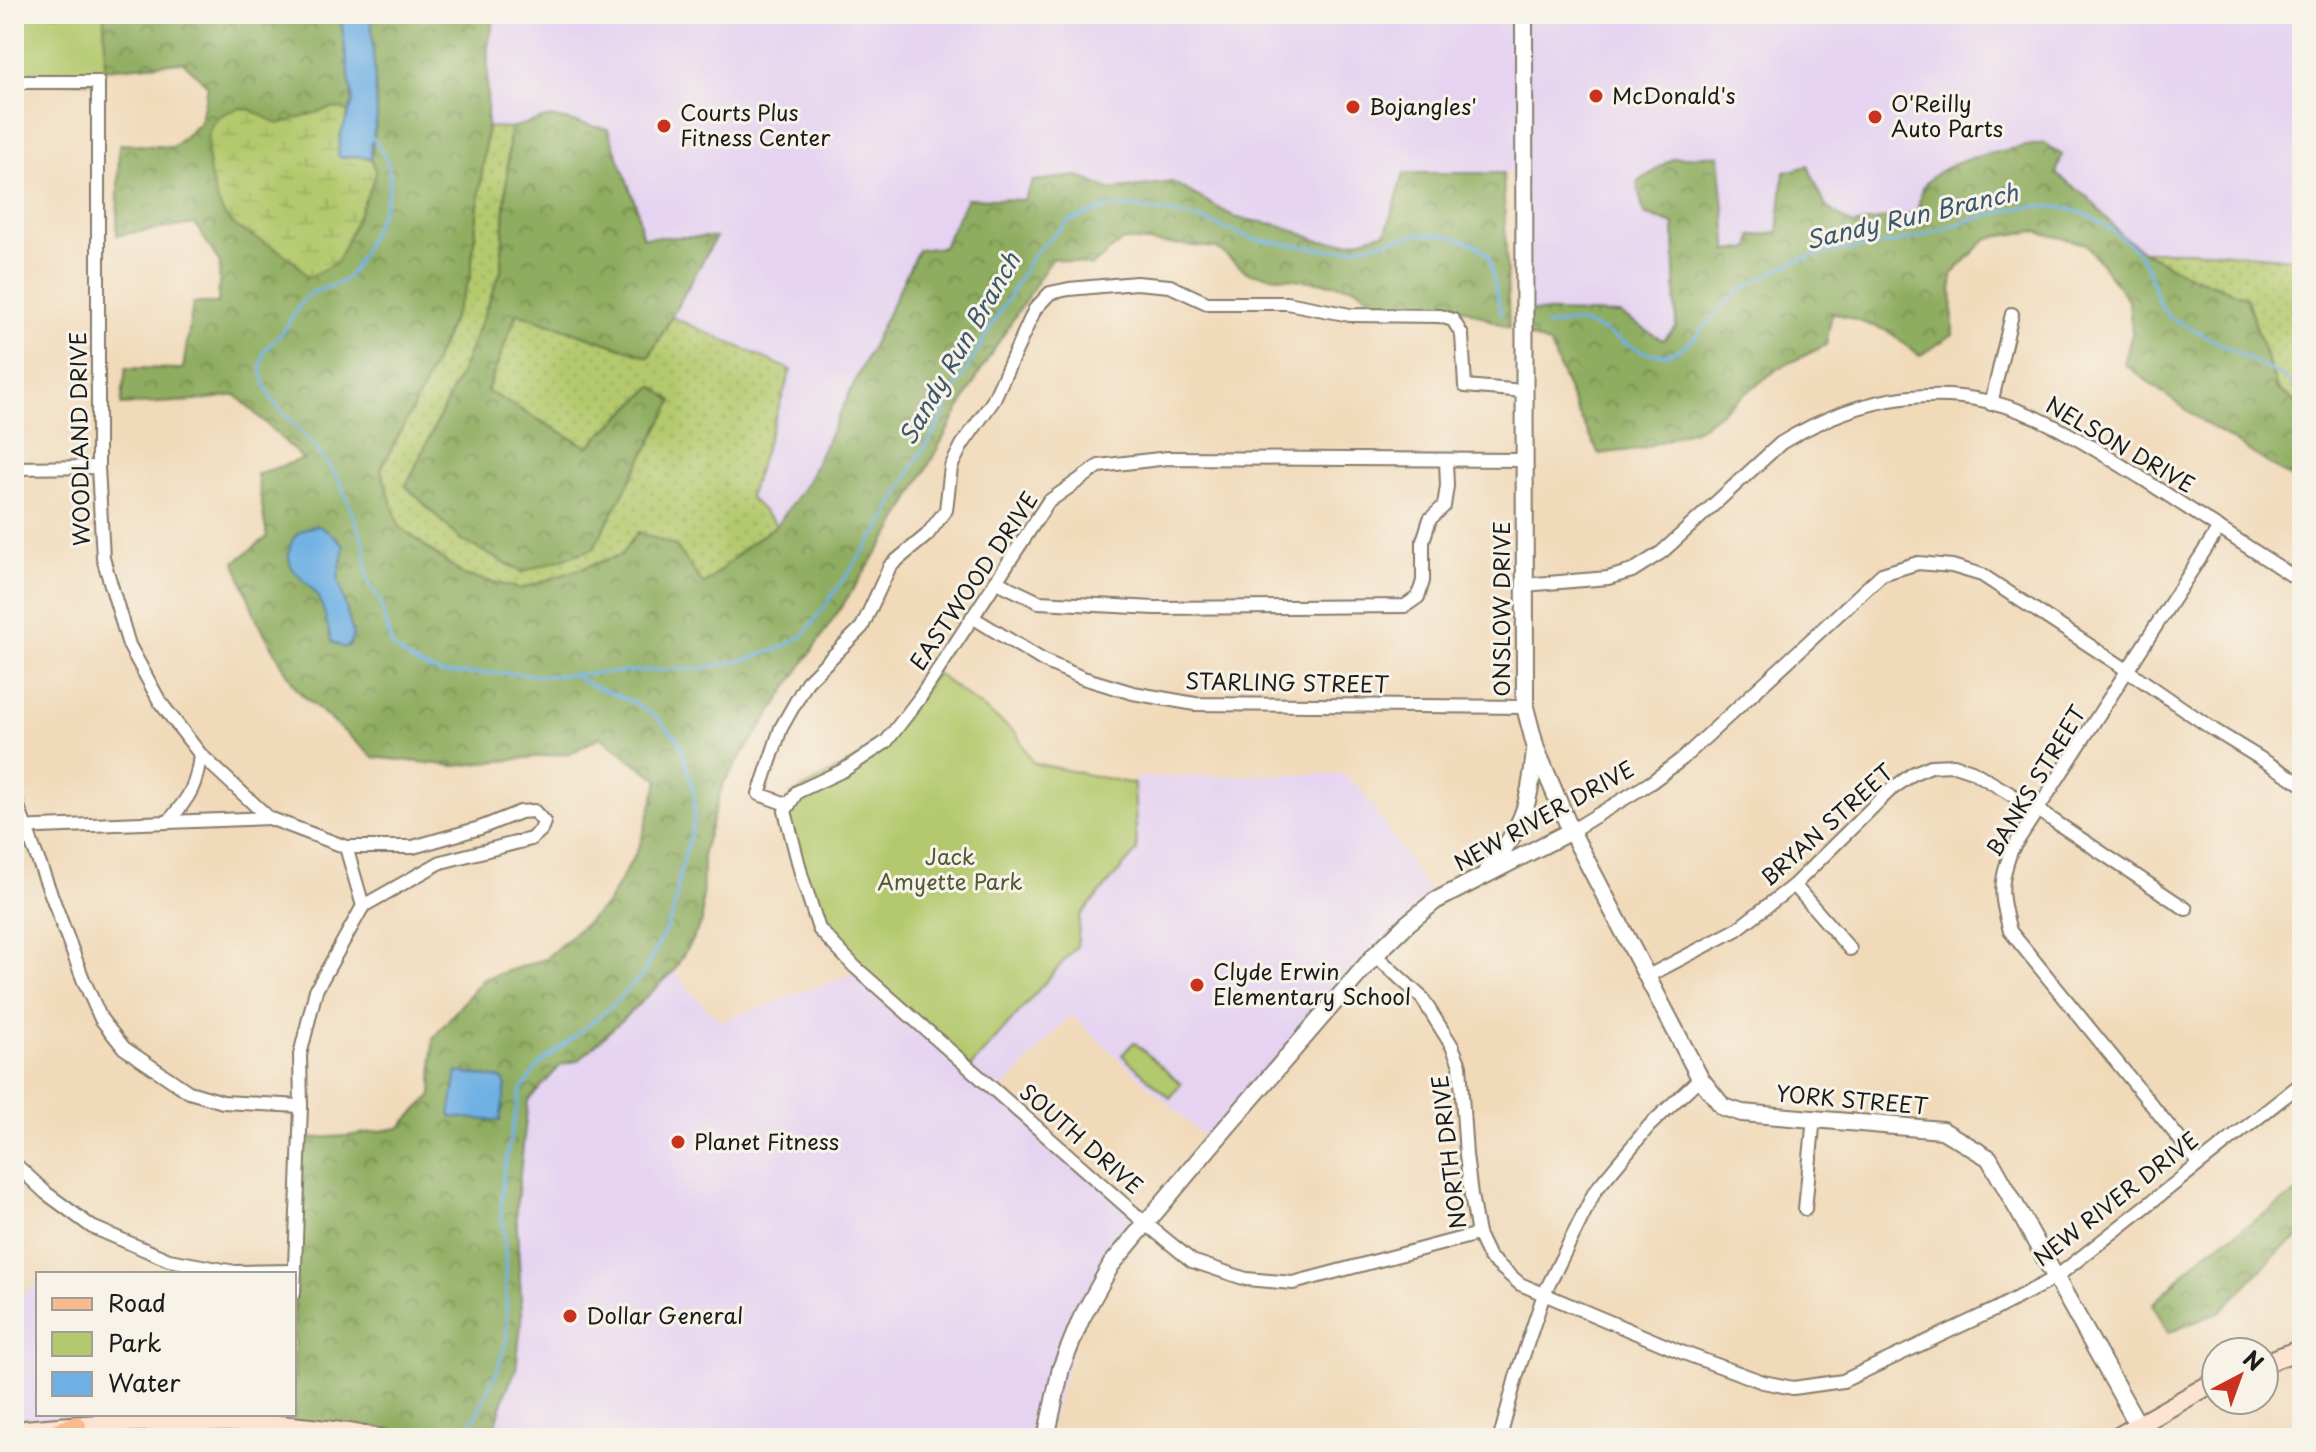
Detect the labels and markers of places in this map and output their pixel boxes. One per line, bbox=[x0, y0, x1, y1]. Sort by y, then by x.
place label: McDonald's bbox=[1612, 78, 1735, 111]
place label: O'Reilly Auto Parts bbox=[1891, 86, 2003, 144]
marker: McDonald's bbox=[1587, 87, 1605, 105]
place label: Bojangles' bbox=[1369, 89, 1477, 122]
place label: Courts Plus Fitness Center bbox=[680, 95, 831, 153]
marker: Bojangles' bbox=[1344, 98, 1362, 116]
marker: O'Reilly Auto Parts bbox=[1866, 108, 1884, 126]
marker: Courts Plus Fitness Center bbox=[655, 117, 673, 135]
place label: Clyde Erwin Elementary School bbox=[1213, 954, 1411, 1012]
marker: Clyde Erwin Elementary School bbox=[1188, 976, 1206, 994]
place label: Planet Fitness bbox=[694, 1124, 839, 1157]
marker: Planet Fitness bbox=[669, 1133, 687, 1151]
place label: Dollar General bbox=[586, 1298, 743, 1331]
marker: Dollar General bbox=[561, 1307, 579, 1325]

